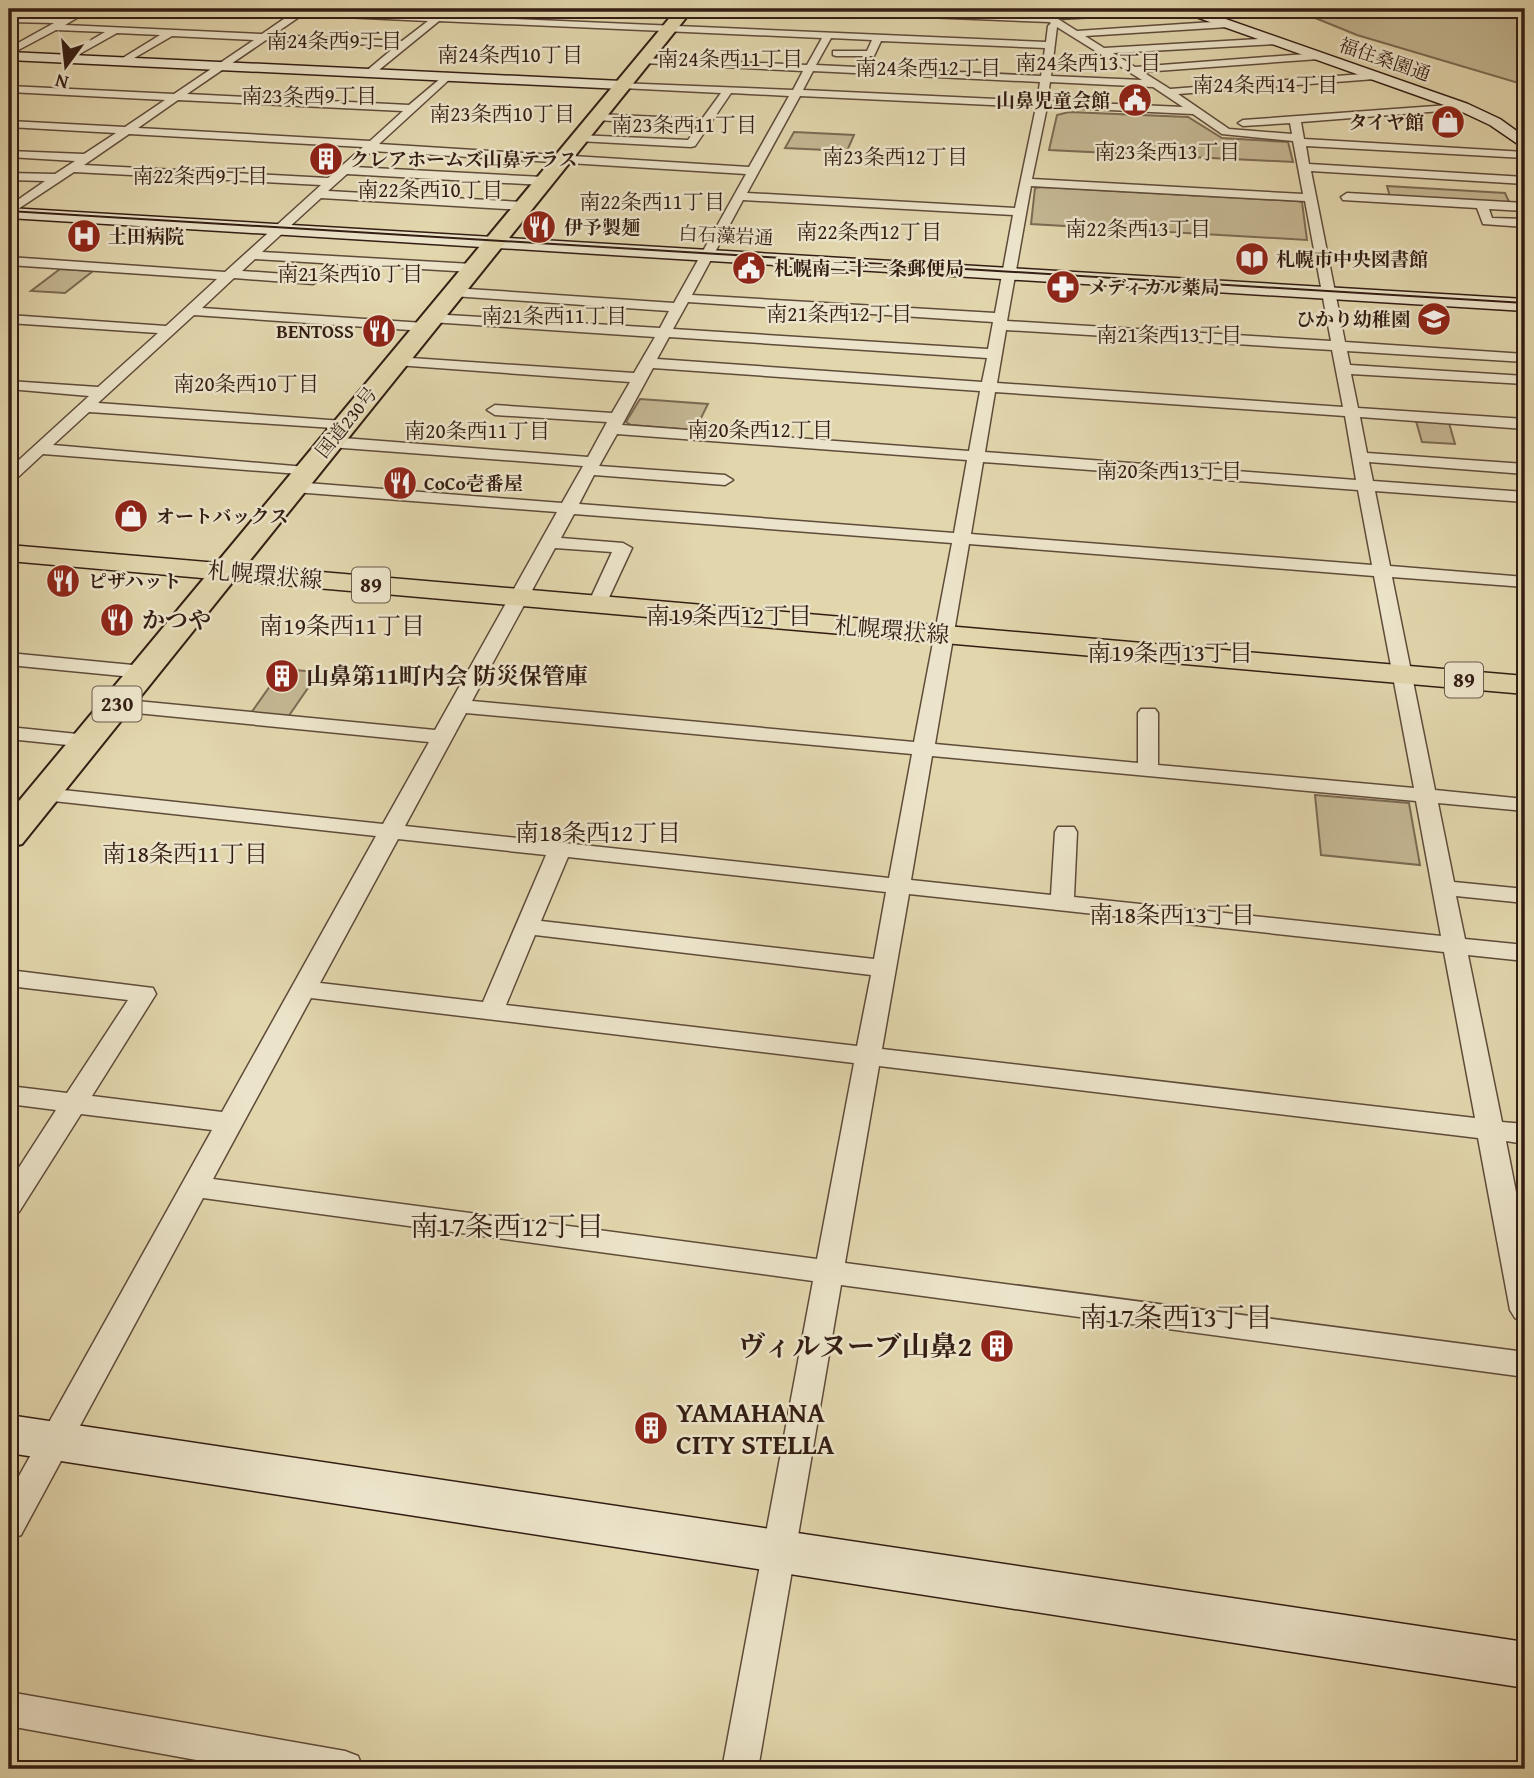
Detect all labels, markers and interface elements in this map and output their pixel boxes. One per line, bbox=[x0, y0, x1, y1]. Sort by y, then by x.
district label: 南24条西9丁目 bbox=[266, 25, 402, 56]
street label: 福住桑園通 bbox=[1336, 30, 1434, 88]
north arrow bbox=[32, 32, 102, 102]
district label: 南24条西10丁目 bbox=[437, 39, 583, 70]
district label: 南24条西11丁目 bbox=[657, 43, 803, 74]
district label: 南24条西13丁目 bbox=[1015, 47, 1161, 78]
district label: 南24条西12丁目 bbox=[855, 52, 1001, 83]
text: N bbox=[52, 67, 71, 98]
district label: 南24条西14丁目 bbox=[1192, 69, 1338, 100]
district label: 南23条西9丁目 bbox=[241, 80, 377, 111]
public building icon: 山鼻児童会館 bbox=[1116, 81, 1154, 119]
place label: 山鼻児童会館 bbox=[996, 86, 1110, 114]
district label: 南23条西10丁目 bbox=[429, 98, 575, 129]
shop icon: タイヤ館 bbox=[1429, 103, 1467, 141]
place label: タイヤ館 bbox=[1348, 108, 1424, 136]
district label: 南23条西11丁目 bbox=[611, 109, 757, 140]
district label: 南23条西13丁目 bbox=[1094, 136, 1240, 167]
building icon: クレアホームズ山鼻テラス bbox=[307, 140, 345, 178]
district label: 南23条西12丁目 bbox=[822, 141, 968, 172]
place label: クレアホームズ山鼻テラス bbox=[350, 145, 577, 173]
district label: 南22条西9丁目 bbox=[132, 160, 268, 191]
district label: 南22条西10丁目 bbox=[357, 174, 503, 205]
district label: 南22条西11丁目 bbox=[579, 186, 725, 217]
restaurant icon: 伊予製麺 bbox=[520, 208, 558, 246]
place label: 伊予製麺 bbox=[564, 213, 640, 241]
district label: 南22条西13丁目 bbox=[1065, 213, 1211, 244]
district label: 南22条西12丁目 bbox=[796, 216, 942, 247]
hospital icon: 土田病院 bbox=[65, 217, 103, 255]
street label: 白石藻岩通 bbox=[678, 219, 774, 251]
place label: 土田病院 bbox=[108, 222, 184, 250]
library icon: 札幌市中央図書館 bbox=[1233, 240, 1271, 278]
place label: 札幌市中央図書館 bbox=[1276, 245, 1428, 273]
public building icon: 札幌南二十一条郵便局 bbox=[730, 249, 768, 287]
place label: 札幌南二十一条郵便局 bbox=[774, 254, 964, 282]
district label: 南21条西10丁目 bbox=[277, 258, 423, 289]
pharmacy icon: メディカル薬局 bbox=[1044, 268, 1082, 306]
place label: メディカル薬局 bbox=[1088, 273, 1219, 301]
district label: 南21条西12丁目 bbox=[766, 298, 912, 329]
district label: 南21条西11丁目 bbox=[481, 300, 627, 331]
school or university icon: ひかり幼稚園 bbox=[1415, 300, 1453, 338]
place label: ひかり幼稚園 bbox=[1296, 305, 1410, 333]
restaurant icon: BENTOSS bbox=[360, 312, 398, 350]
place label: BENTOSS bbox=[276, 317, 354, 345]
district label: 南21条西13丁目 bbox=[1096, 319, 1242, 350]
district label: 南20条西10丁目 bbox=[173, 368, 319, 399]
street label: 国道230号 bbox=[309, 380, 383, 464]
district label: 南20条西12丁目 bbox=[687, 414, 833, 445]
district label: 南20条西11丁目 bbox=[404, 415, 550, 446]
district label: 南20条西13丁目 bbox=[1096, 455, 1242, 486]
restaurant icon: CoCo壱番屋 bbox=[381, 464, 419, 502]
place label: CoCo壱番屋 bbox=[424, 469, 523, 497]
shop icon: オートバックス bbox=[112, 497, 150, 535]
place label: オートバックス bbox=[156, 502, 288, 530]
street label: 札幌環状線 bbox=[206, 553, 324, 596]
restaurant icon: ピザハット bbox=[44, 562, 82, 600]
place label: ピザハット bbox=[88, 567, 182, 595]
road number: 89 bbox=[352, 568, 390, 602]
district label: 南19条西12丁目 bbox=[646, 598, 812, 633]
restaurant icon: かつや bbox=[98, 601, 136, 639]
place label: かつや bbox=[142, 603, 211, 636]
district label: 南19条西11丁目 bbox=[259, 608, 425, 643]
street label: 札幌環状線 bbox=[833, 608, 951, 651]
district label: 南19条西13丁目 bbox=[1087, 635, 1253, 670]
building icon: 山鼻第11町内会 防災保管庫 bbox=[263, 657, 301, 695]
place label: 山鼻第11町内会 防災保管庫 bbox=[306, 659, 588, 692]
road number: 89 bbox=[1445, 662, 1483, 698]
road number: 230 bbox=[92, 686, 142, 722]
district label: 南18条西12丁目 bbox=[515, 815, 681, 850]
district label: 南18条西11丁目 bbox=[102, 836, 268, 871]
district label: 南18条西13丁目 bbox=[1089, 897, 1255, 932]
district label: 南17条西12丁目 bbox=[410, 1205, 604, 1246]
district label: 南17条西13丁目 bbox=[1079, 1296, 1273, 1337]
place label: ヴィルヌーブ山鼻2 bbox=[738, 1325, 972, 1366]
building icon: ヴィルヌーブ山鼻2 bbox=[978, 1327, 1016, 1365]
place label: YAMAHANA CITY STELLA bbox=[676, 1391, 835, 1464]
building icon: YAMAHANA CITY STELLA bbox=[632, 1409, 670, 1447]

